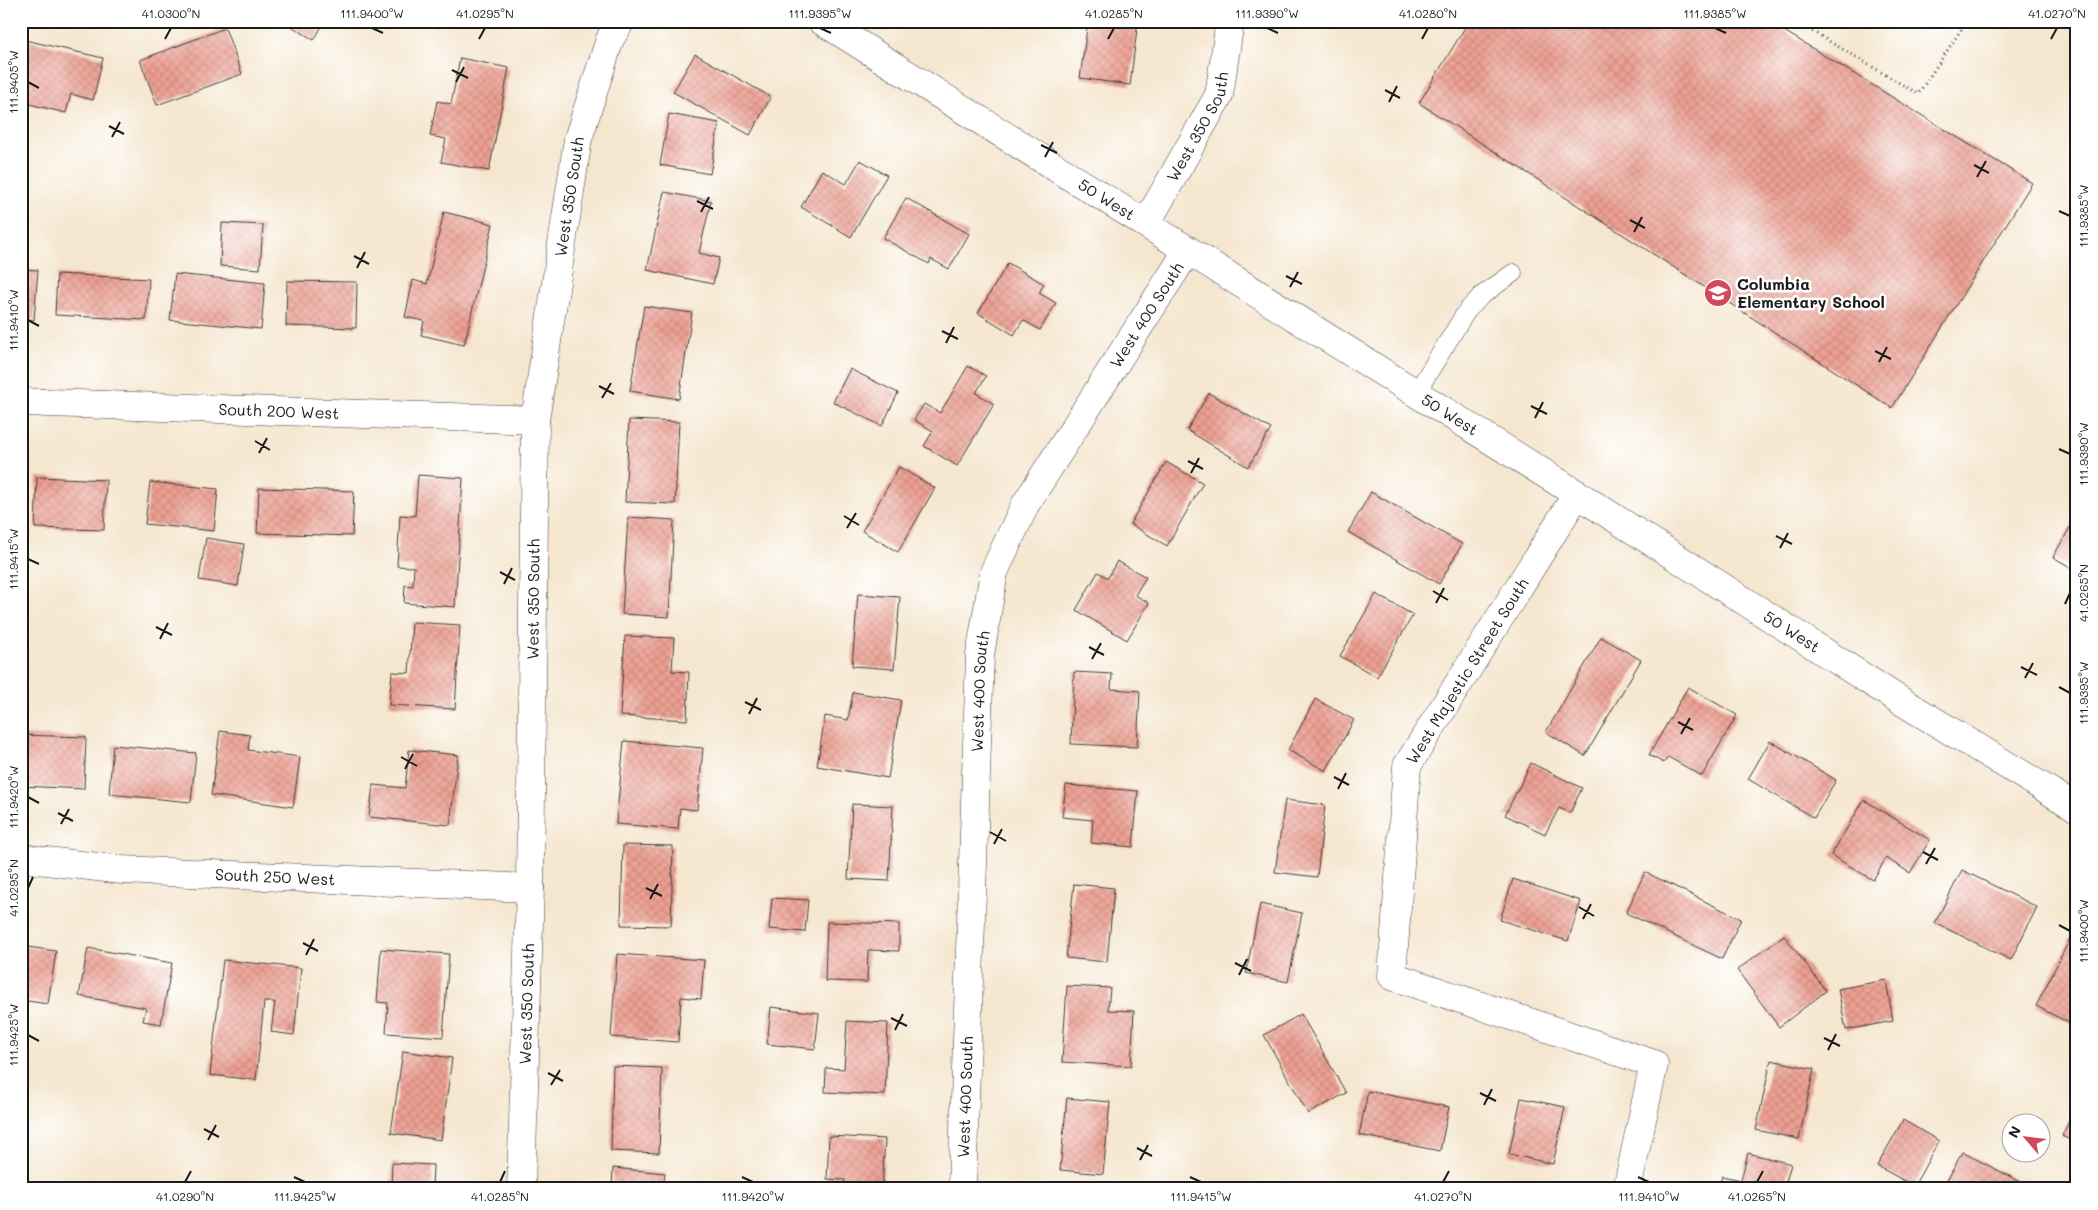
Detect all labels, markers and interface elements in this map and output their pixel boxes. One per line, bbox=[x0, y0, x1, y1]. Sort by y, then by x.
text: 41.0300°N bbox=[142, 5, 200, 21]
text: 111.9400°W bbox=[340, 5, 404, 21]
text: 41.0295°N bbox=[456, 5, 514, 21]
text: 111.9395°W bbox=[788, 5, 852, 21]
text: 41.0285°N bbox=[1085, 5, 1143, 21]
text: 111.9390°W bbox=[1235, 5, 1299, 21]
text: 41.0280°N bbox=[1399, 5, 1457, 21]
text: 111.9385°W bbox=[1683, 5, 1747, 21]
text: 41.0270°N bbox=[2028, 5, 2086, 21]
text: 111.9405°W bbox=[5, 50, 21, 114]
street label: West 350 South bbox=[1161, 70, 1232, 185]
street label: West 350 South bbox=[549, 135, 588, 258]
street label: 50 West bbox=[1075, 173, 1139, 225]
text: 111.9385°W bbox=[2075, 184, 2091, 248]
street label: West 400 South bbox=[1105, 258, 1188, 371]
place label: Columbia Elementary School bbox=[1737, 273, 1885, 312]
school or university icon: Columbia Elementary School bbox=[1703, 278, 1733, 308]
text: 111.9410°W bbox=[5, 289, 21, 351]
street label: 50 West bbox=[1418, 388, 1483, 440]
street label: South 200 West bbox=[218, 398, 340, 423]
text: 111.9390°W bbox=[2075, 422, 2091, 486]
text: 111.9415°W bbox=[5, 528, 21, 590]
street label: West 350 South bbox=[521, 539, 544, 660]
text: 41.0265°N bbox=[2075, 564, 2091, 622]
street label: West Majestic Street South bbox=[1401, 574, 1533, 768]
street label: 50 West bbox=[1760, 605, 1824, 657]
street label: West 400 South bbox=[966, 629, 994, 752]
text: 111.9395°W bbox=[2075, 661, 2091, 725]
text: 111.9420°W bbox=[5, 765, 21, 829]
text: 41.0295°N bbox=[5, 859, 21, 917]
street label: South 250 West bbox=[214, 863, 336, 889]
text: 111.9400°W bbox=[2075, 899, 2091, 963]
street label: West 350 South bbox=[514, 943, 538, 1065]
text: 111.9425°W bbox=[5, 1004, 21, 1066]
street label: West 400 South bbox=[952, 1036, 977, 1158]
north arrow bbox=[2000, 1112, 2050, 1162]
text: N bbox=[2003, 1123, 2025, 1141]
text: 41.0290°N bbox=[156, 1188, 214, 1204]
text: 111.9425°W bbox=[274, 1188, 336, 1204]
text: 41.0285°N bbox=[471, 1188, 529, 1204]
text: 111.9420°W bbox=[721, 1188, 785, 1204]
text: 111.9415°W bbox=[1170, 1188, 1232, 1204]
text: 41.0270°N bbox=[1414, 1188, 1472, 1204]
text: 111.9410°W bbox=[1618, 1188, 1680, 1204]
text: 41.0265°N bbox=[1728, 1188, 1786, 1204]

